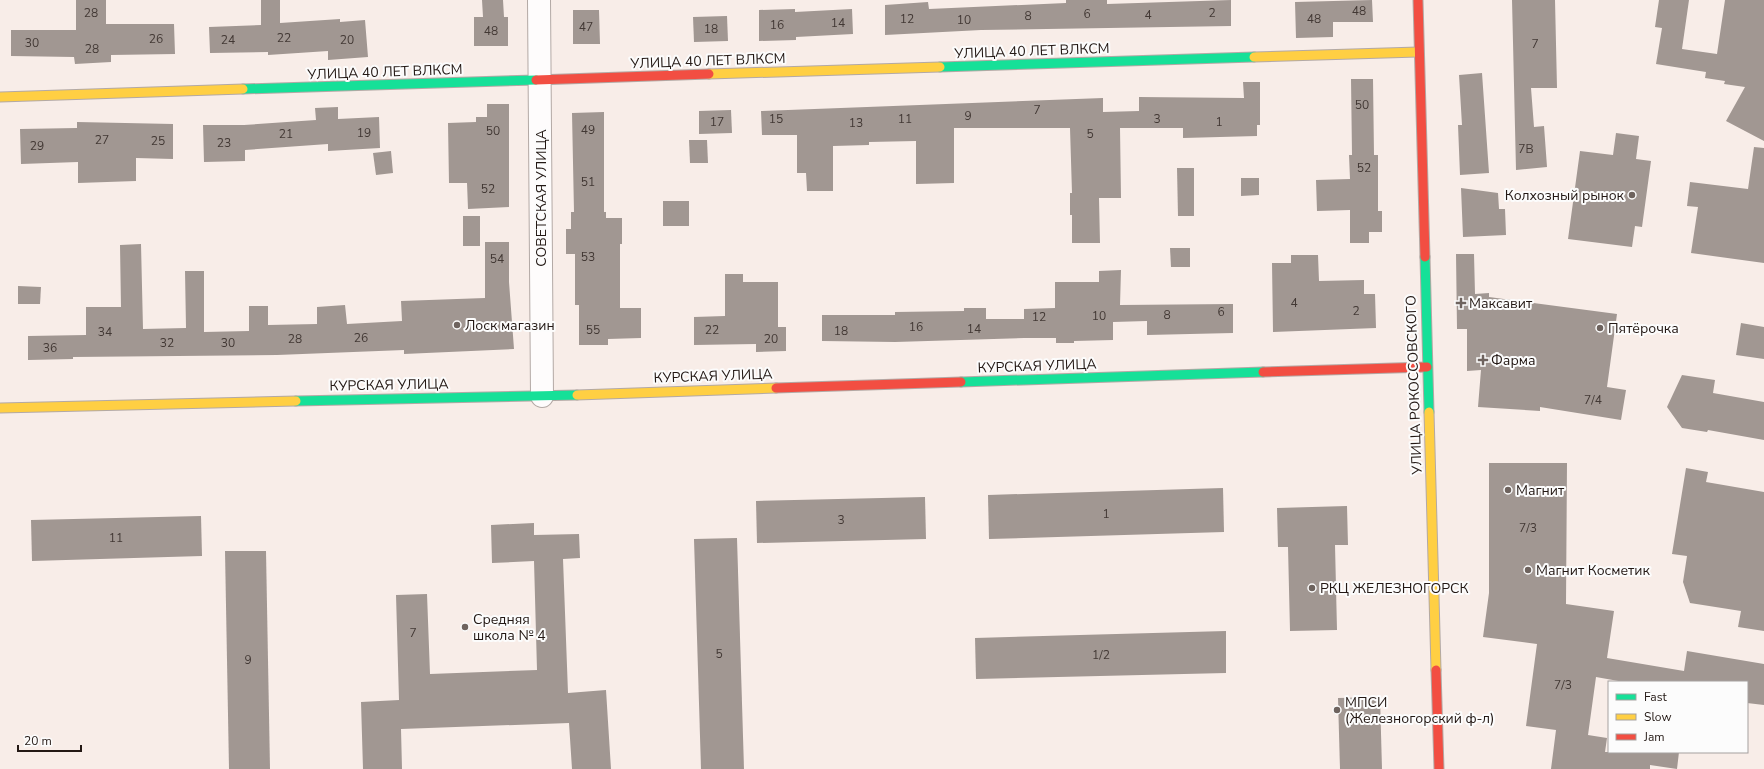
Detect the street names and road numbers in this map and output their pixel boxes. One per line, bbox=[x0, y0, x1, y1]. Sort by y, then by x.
street label: УЛИЦА 40 ЛЕТ ВЛКСМ bbox=[953, 39, 1110, 63]
street label: УЛИЦА 40 ЛЕТ ВЛКСМ bbox=[629, 49, 786, 73]
street label: УЛИЦА 40 ЛЕТ ВЛКСМ bbox=[306, 60, 463, 84]
street label: СОВЕТСКАЯ УЛИЦА bbox=[532, 129, 551, 267]
street label: УЛИЦА РОКОССОВСКОГО bbox=[1401, 295, 1427, 476]
street label: КУРСКАЯ УЛИЦА bbox=[977, 354, 1097, 378]
street label: КУРСКАЯ УЛИЦА bbox=[653, 364, 773, 388]
street label: КУРСКАЯ УЛИЦА bbox=[329, 374, 449, 396]

